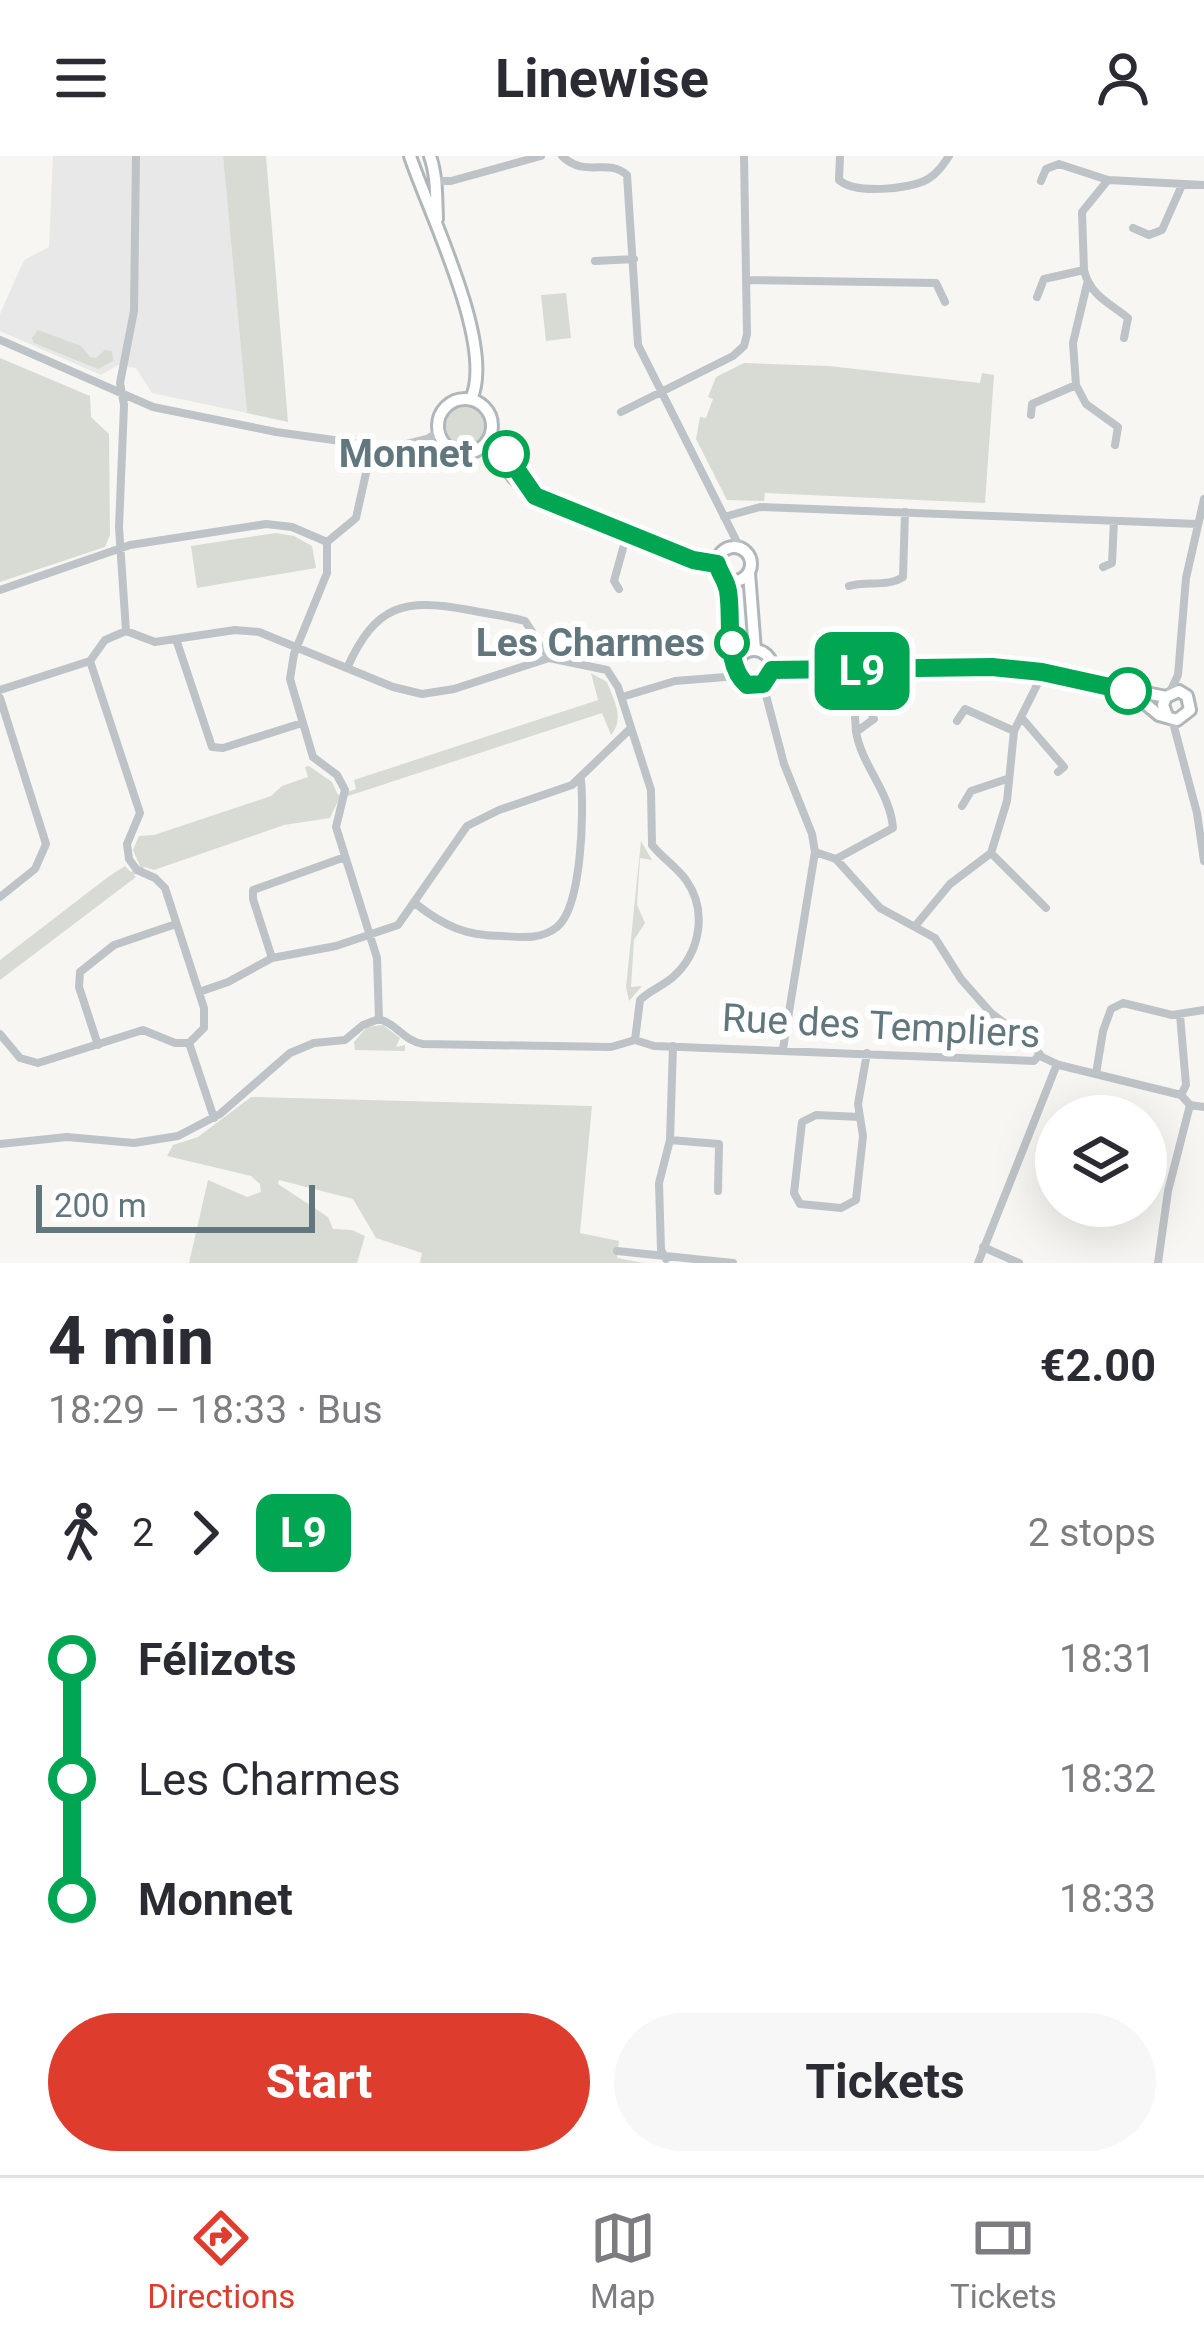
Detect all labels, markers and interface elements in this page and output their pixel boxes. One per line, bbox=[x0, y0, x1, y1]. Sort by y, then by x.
icon: menu bbox=[48, 45, 114, 111]
icon: person bbox=[1090, 45, 1156, 111]
text: Linewise bbox=[495, 47, 709, 110]
place label: Monnet bbox=[339, 431, 473, 477]
marker: Monnet bbox=[484, 432, 528, 476]
place label: Les Charmes bbox=[476, 620, 705, 666]
marker: Les Charmes bbox=[716, 627, 748, 659]
line badge: L9 bbox=[808, 632, 916, 710]
text: L9 bbox=[839, 646, 885, 695]
unlabelled marker bbox=[1106, 669, 1150, 713]
street label: Rue des Templiers bbox=[721, 995, 1041, 1057]
map controls bbox=[1035, 1095, 1167, 1227]
button: layers bbox=[1035, 1095, 1167, 1227]
scale bar bbox=[36, 1179, 315, 1232]
text: 200 m bbox=[54, 1186, 147, 1225]
text: 4 min bbox=[48, 1303, 214, 1380]
text: €2.00 bbox=[1040, 1339, 1156, 1392]
text: 18:29 – 18:33 · Bus bbox=[48, 1387, 383, 1433]
icon: walk bbox=[48, 1500, 114, 1566]
icon: forward bbox=[172, 1500, 238, 1566]
text: L9 bbox=[280, 1508, 327, 1557]
text: 2 bbox=[132, 1510, 154, 1556]
text: 2 stops bbox=[1028, 1510, 1156, 1556]
text: Félizots bbox=[138, 1633, 297, 1686]
text: 18:31 bbox=[1059, 1636, 1156, 1682]
text: Les Charmes bbox=[138, 1753, 401, 1806]
text: 18:32 bbox=[1059, 1756, 1156, 1802]
text: Monnet bbox=[138, 1873, 293, 1926]
text: 18:33 bbox=[1059, 1876, 1156, 1922]
button: Start bbox=[48, 2013, 590, 2151]
button: Tickets bbox=[614, 2013, 1156, 2151]
tab: Directions bbox=[147, 2205, 295, 2316]
tab: Map bbox=[590, 2205, 656, 2316]
tab: Tickets bbox=[950, 2205, 1057, 2316]

